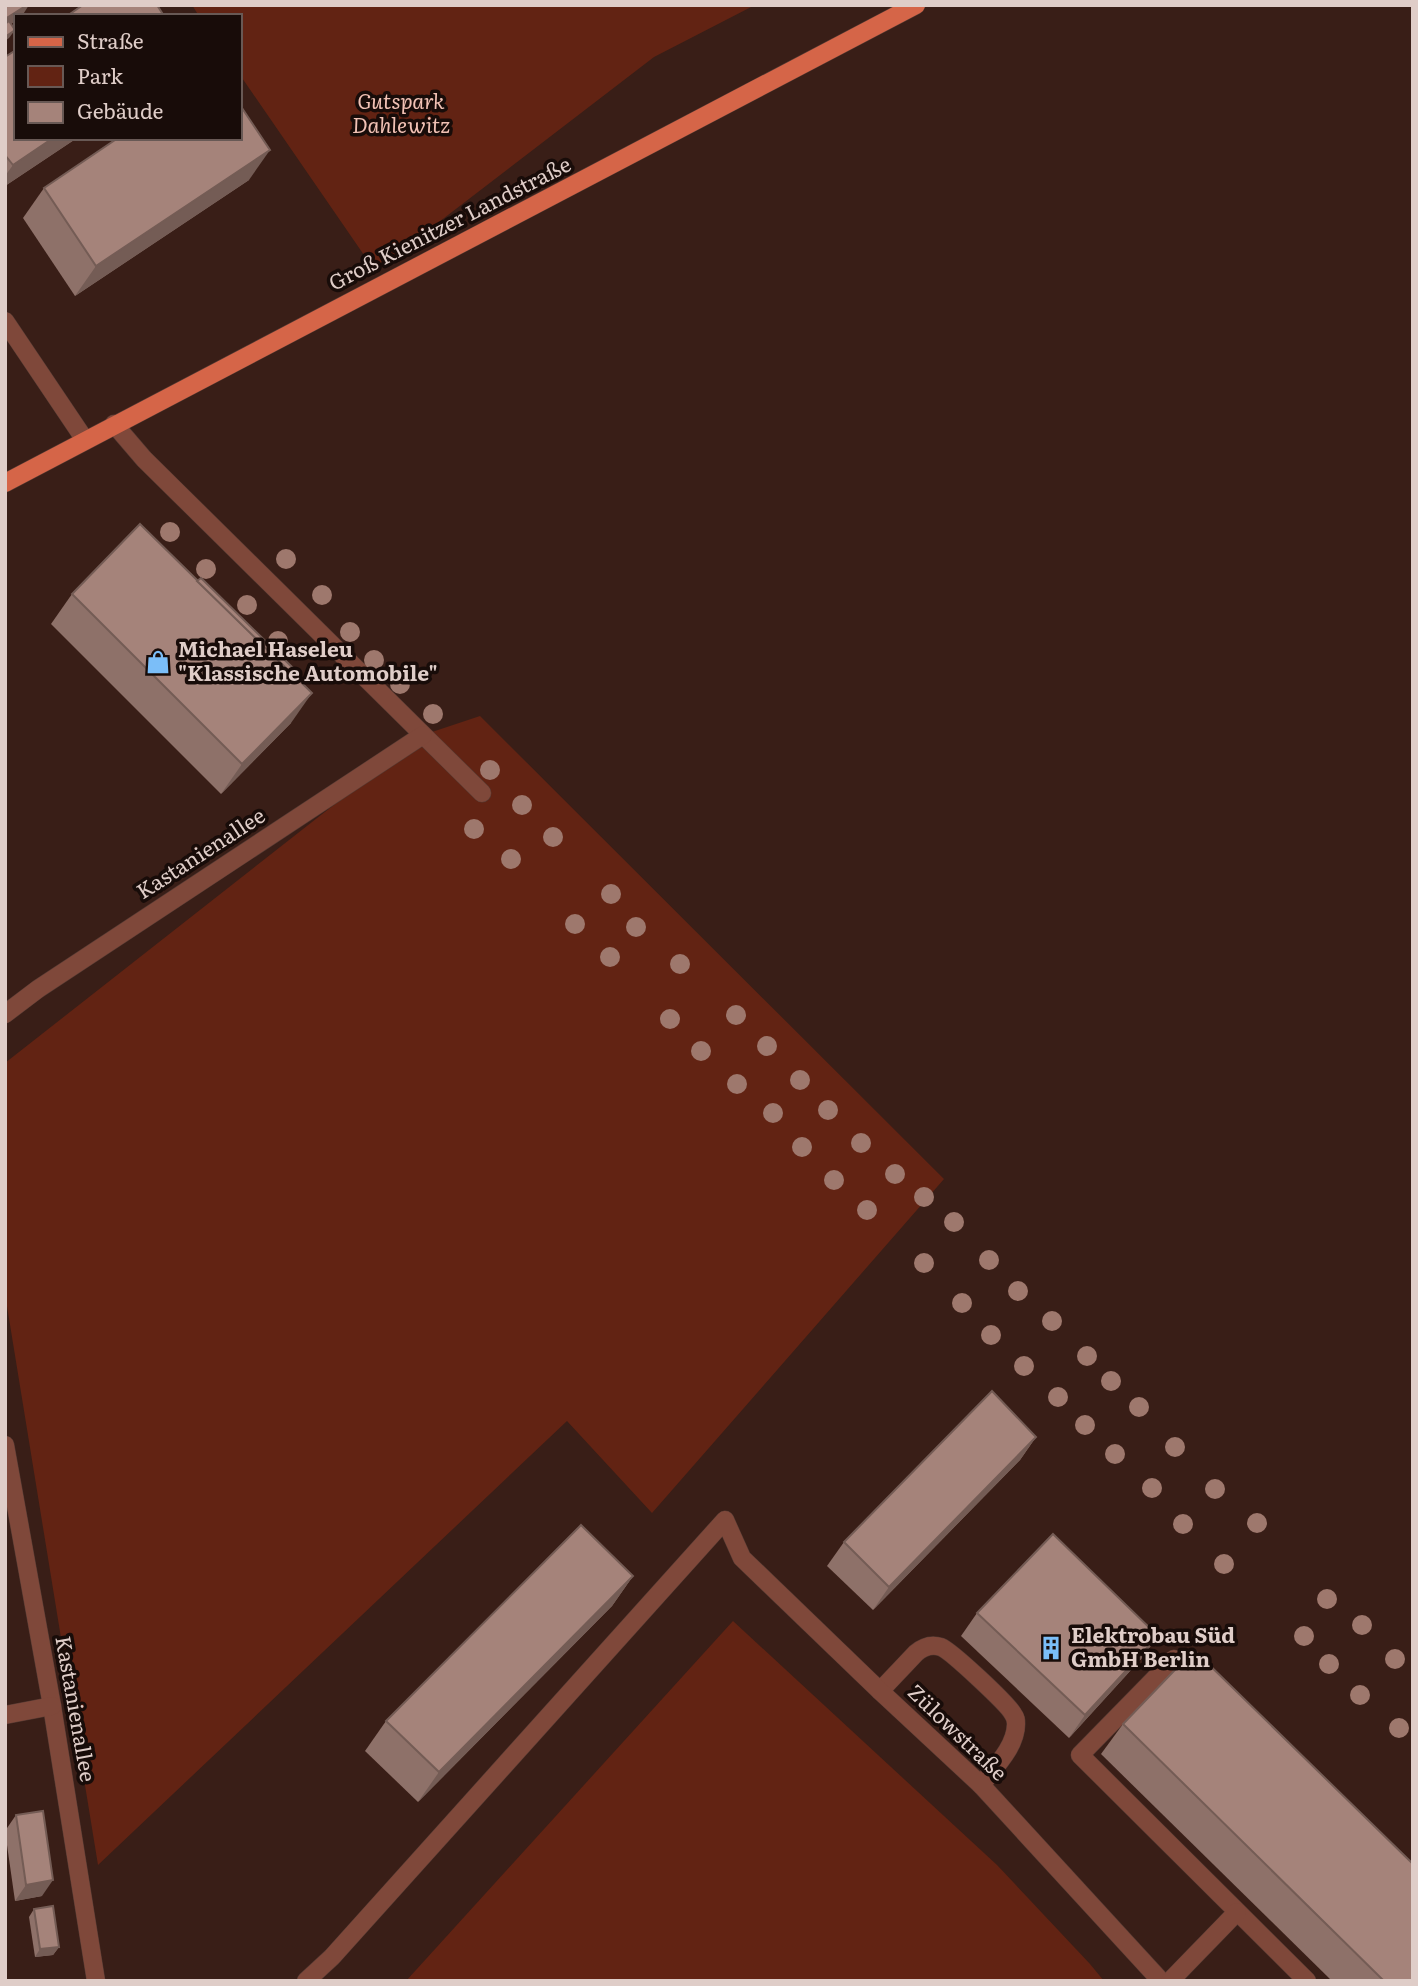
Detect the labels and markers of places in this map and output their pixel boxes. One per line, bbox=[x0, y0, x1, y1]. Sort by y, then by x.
place label: Michael Haseleu "Klassische Automobile" bbox=[178, 632, 438, 687]
shop icon: Michael Haseleu "Klassische Automobile" bbox=[144, 648, 172, 676]
place label: Elektrobau Süd GmbH Berlin bbox=[1071, 1618, 1235, 1673]
building icon: Elektrobau Süd GmbH Berlin bbox=[1037, 1634, 1065, 1662]

